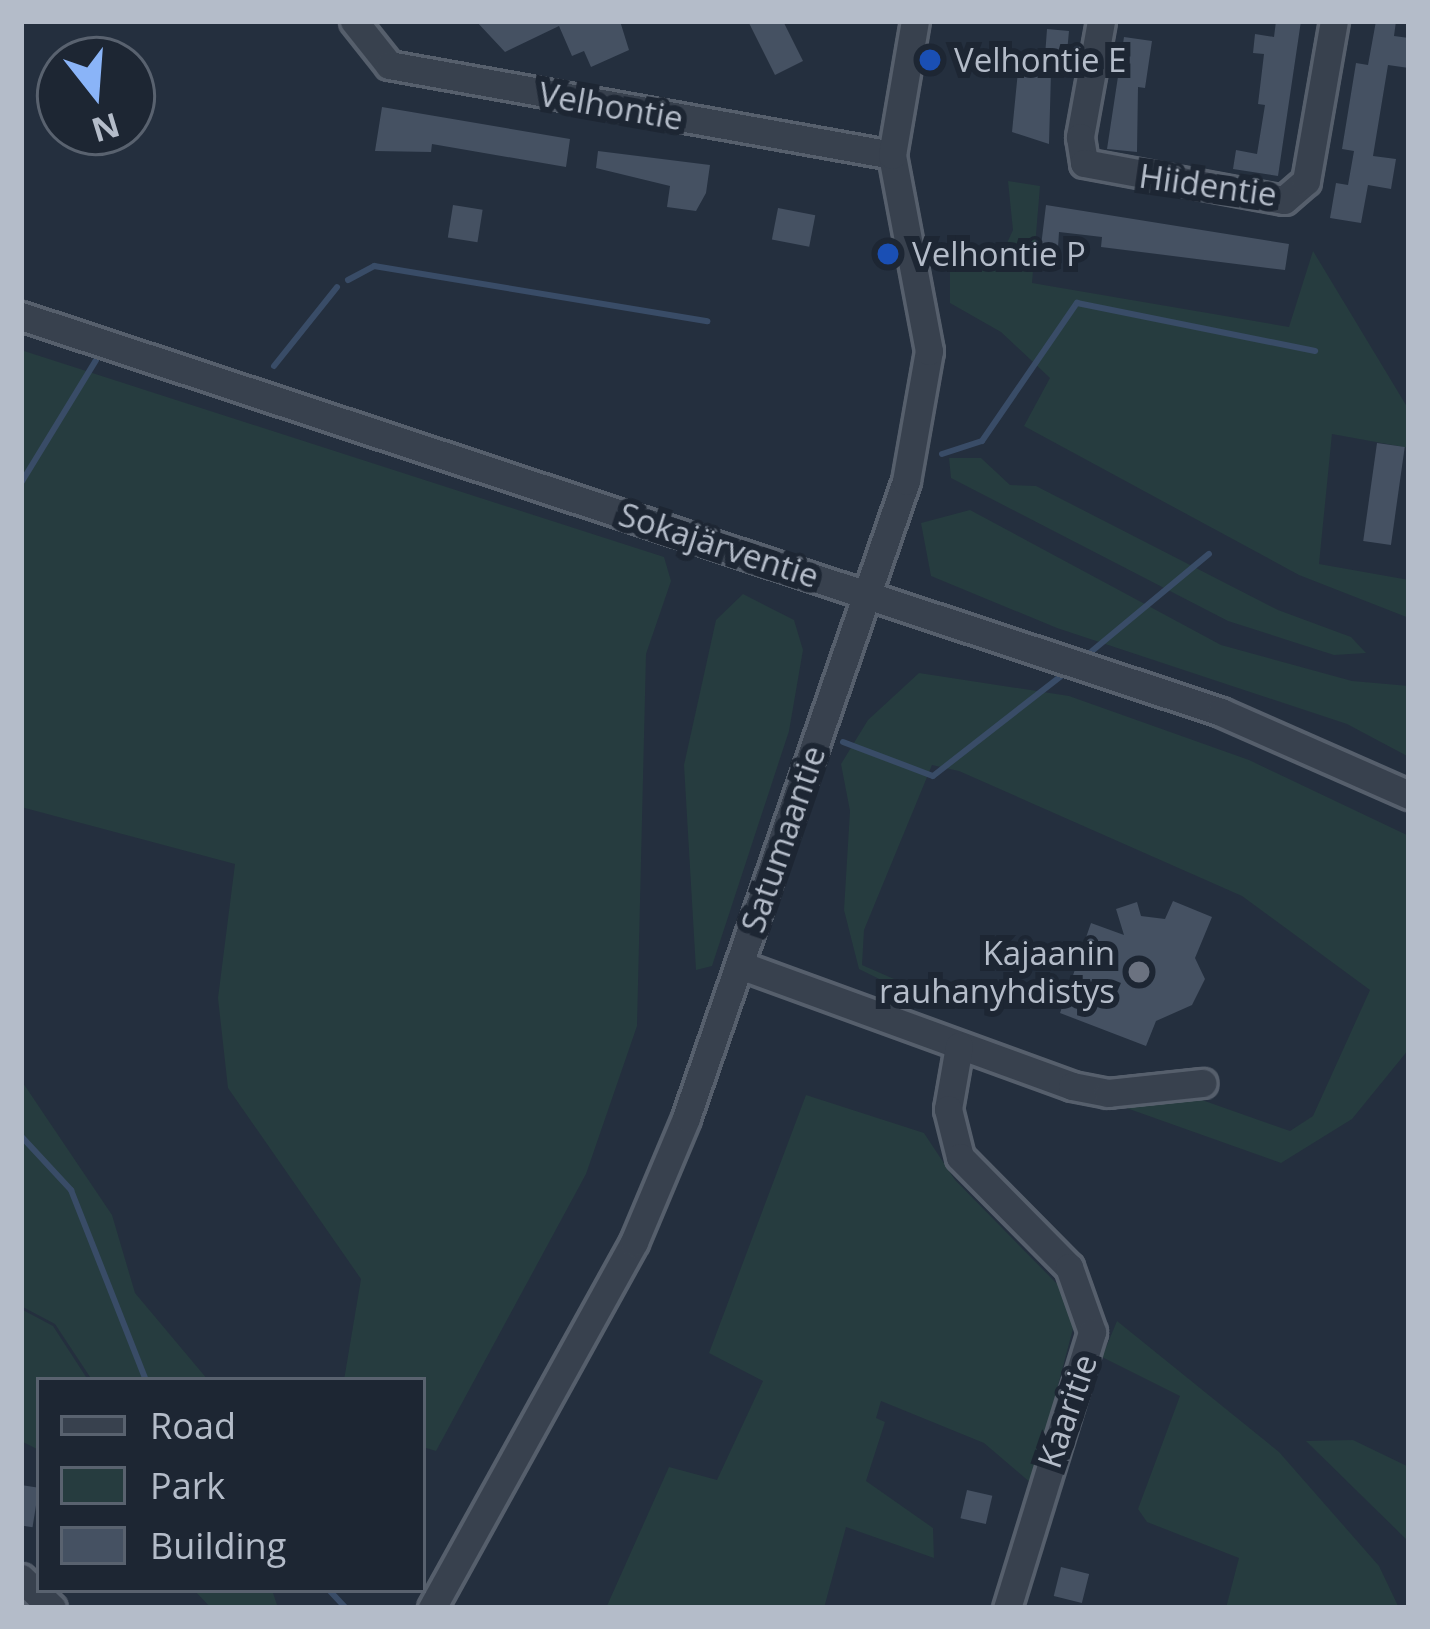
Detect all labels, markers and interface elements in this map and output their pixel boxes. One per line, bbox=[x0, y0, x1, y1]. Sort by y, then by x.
north arrow bbox=[36, 36, 156, 156]
place label: Velhontie E bbox=[954, 40, 1126, 80]
marker: Velhontie E bbox=[917, 47, 943, 73]
street label: Velhontie bbox=[536, 74, 686, 138]
text: N bbox=[86, 103, 125, 153]
street label: Hiidentie bbox=[1137, 156, 1279, 214]
place label: Velhontie P bbox=[912, 234, 1086, 274]
marker: Velhontie P bbox=[875, 241, 901, 267]
street label: Sokajärventie bbox=[614, 494, 824, 596]
street label: Satumaantie bbox=[733, 741, 833, 937]
place label: Kajaanin rauhanyhdistys bbox=[879, 933, 1115, 1011]
marker: Kajaanin rauhanyhdistys bbox=[1126, 959, 1152, 985]
street label: Kaaritie bbox=[1029, 1349, 1105, 1473]
legend bbox=[36, 1377, 426, 1593]
text: Road bbox=[150, 1401, 236, 1450]
text: Park bbox=[150, 1461, 225, 1510]
text: Building bbox=[150, 1521, 286, 1570]

